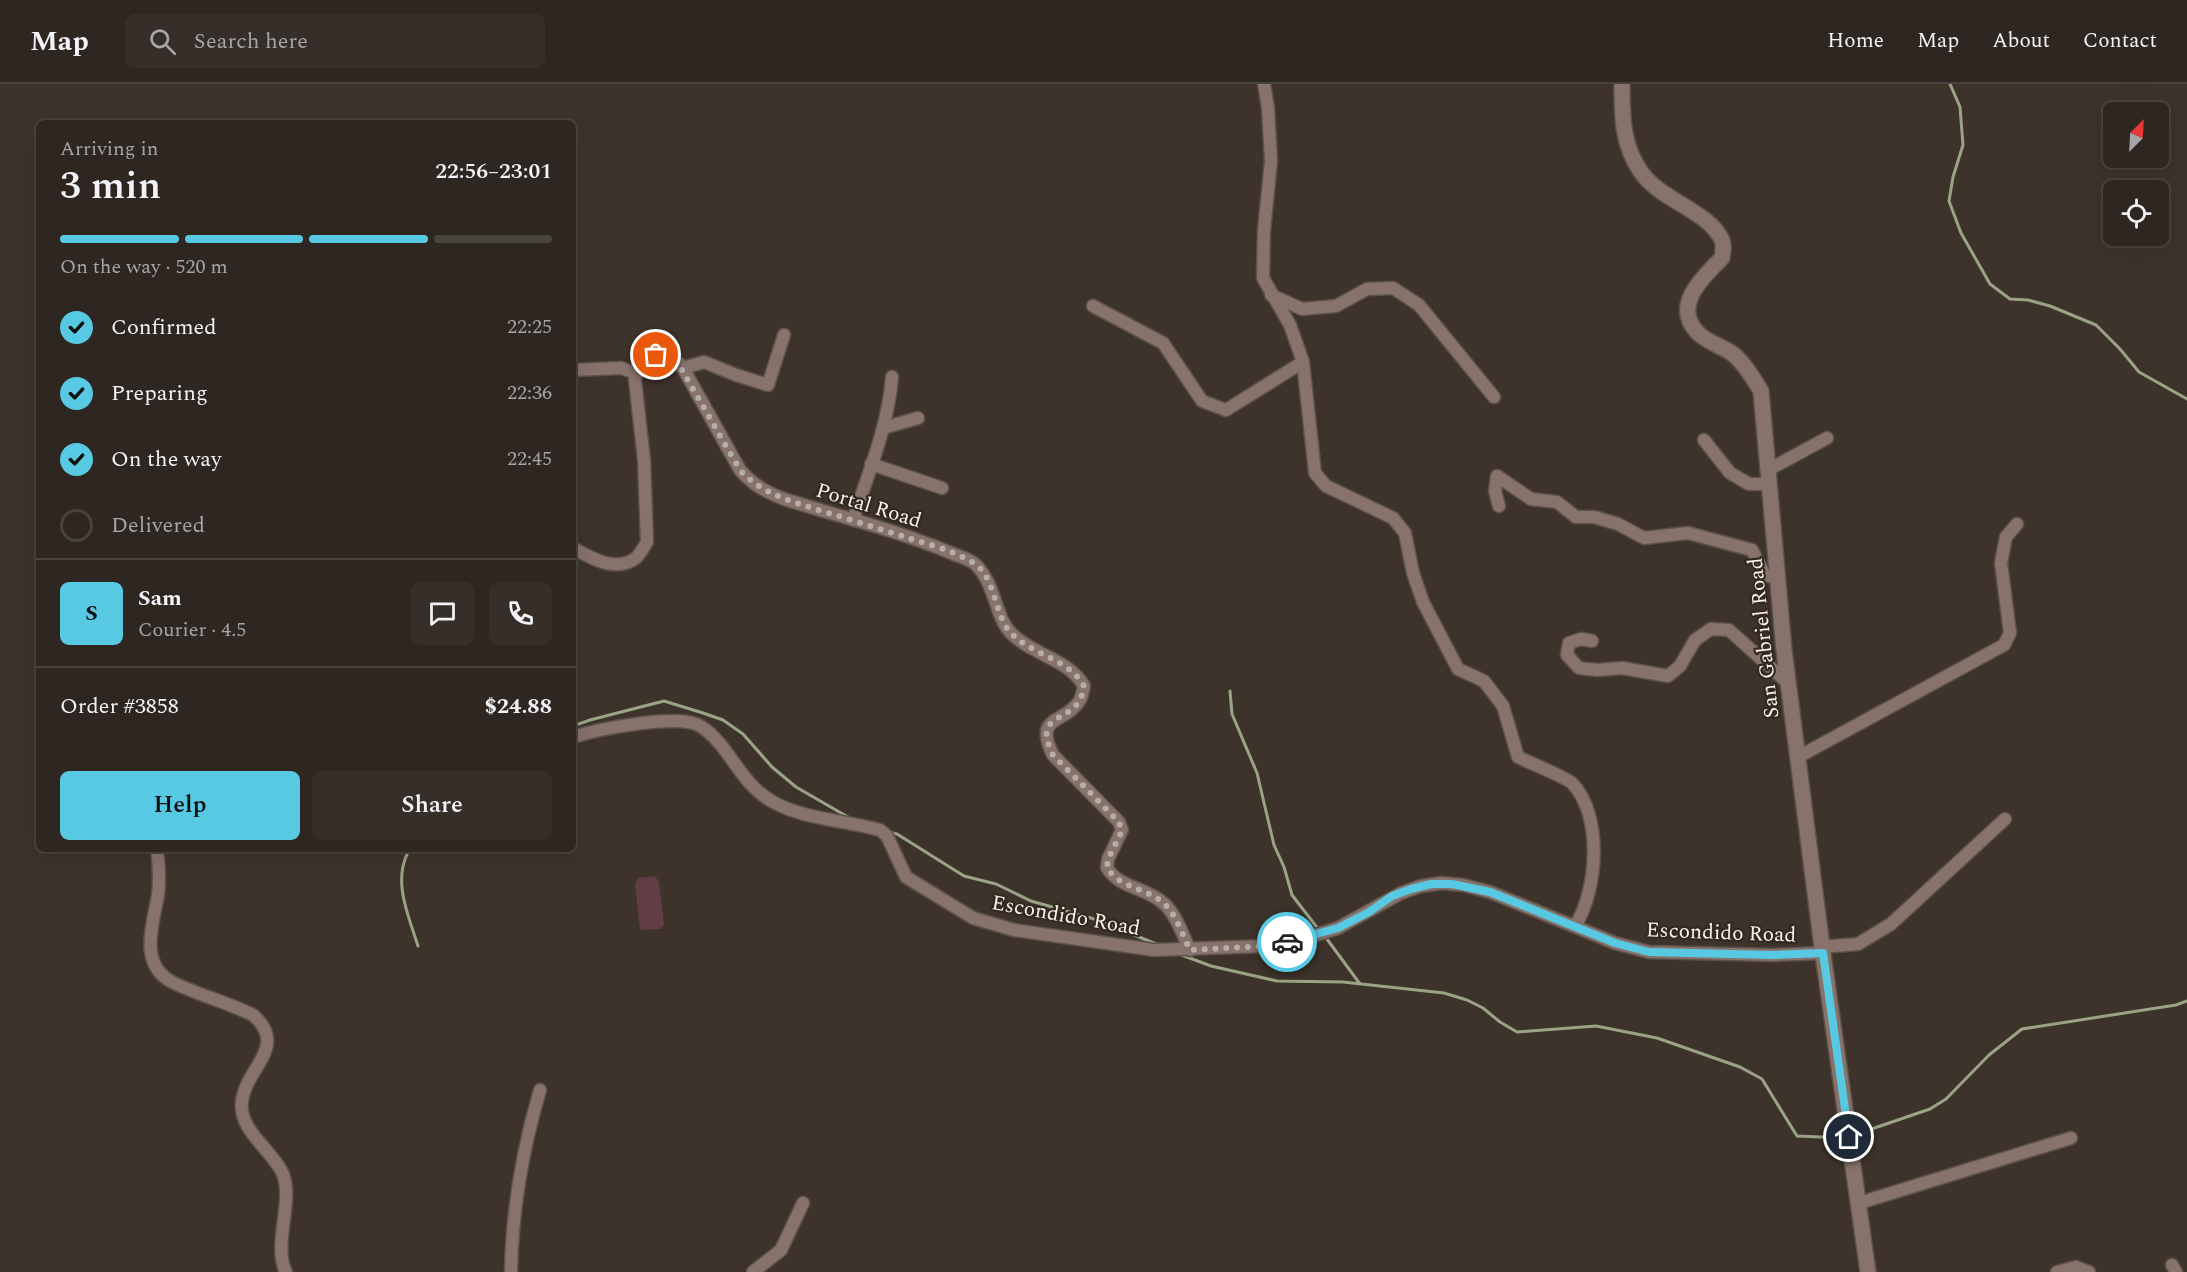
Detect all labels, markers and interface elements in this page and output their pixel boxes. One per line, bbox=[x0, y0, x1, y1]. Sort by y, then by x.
search box bbox=[125, 14, 545, 68]
text: Map bbox=[30, 20, 89, 63]
icon: search bbox=[146, 25, 179, 58]
text: Search here bbox=[194, 25, 308, 58]
text: Home bbox=[1827, 25, 1884, 57]
text: Map bbox=[1917, 25, 1959, 57]
text: About bbox=[1992, 25, 2050, 57]
text: Contact bbox=[2083, 25, 2157, 57]
north arrow bbox=[2103, 102, 2169, 168]
map controls bbox=[2103, 102, 2169, 246]
text: Arriving in bbox=[60, 134, 158, 164]
text: 22:56–23:01 bbox=[435, 155, 552, 188]
text: 3 min bbox=[60, 157, 161, 216]
button: locate bbox=[2103, 180, 2169, 246]
text: On the way · 520 m bbox=[60, 252, 228, 282]
icon: check bbox=[60, 311, 93, 344]
text: Confirmed bbox=[111, 311, 217, 344]
text: 22:25 bbox=[507, 312, 552, 342]
pin bbox=[630, 329, 681, 380]
icon: bag bbox=[639, 338, 672, 371]
icon: check bbox=[60, 377, 93, 410]
text: Preparing bbox=[111, 377, 208, 410]
text: 22:36 bbox=[507, 378, 552, 408]
icon: check bbox=[60, 443, 93, 476]
text: On the way bbox=[111, 443, 222, 476]
text: 22:45 bbox=[507, 444, 552, 474]
street label: Portal Road bbox=[812, 475, 926, 537]
text: Delivered bbox=[111, 509, 205, 542]
street label: San Gabriel Road bbox=[1740, 556, 1788, 720]
text: Sam bbox=[138, 582, 182, 615]
button: chat bbox=[411, 582, 474, 645]
button: phone bbox=[489, 582, 552, 645]
text: S bbox=[85, 597, 98, 630]
text: Courier · 4.5 bbox=[138, 615, 246, 645]
text: Order #3858 bbox=[60, 690, 179, 723]
text: $24.88 bbox=[484, 690, 552, 723]
button: Help bbox=[60, 771, 300, 840]
button: Share bbox=[312, 771, 552, 840]
street label: Escondido Road bbox=[989, 887, 1143, 945]
courier bbox=[1257, 912, 1317, 972]
street label: Escondido Road bbox=[1645, 914, 1797, 952]
icon: car bbox=[1271, 926, 1304, 959]
pin bbox=[1823, 1111, 1874, 1162]
icon: home bbox=[1832, 1120, 1865, 1153]

